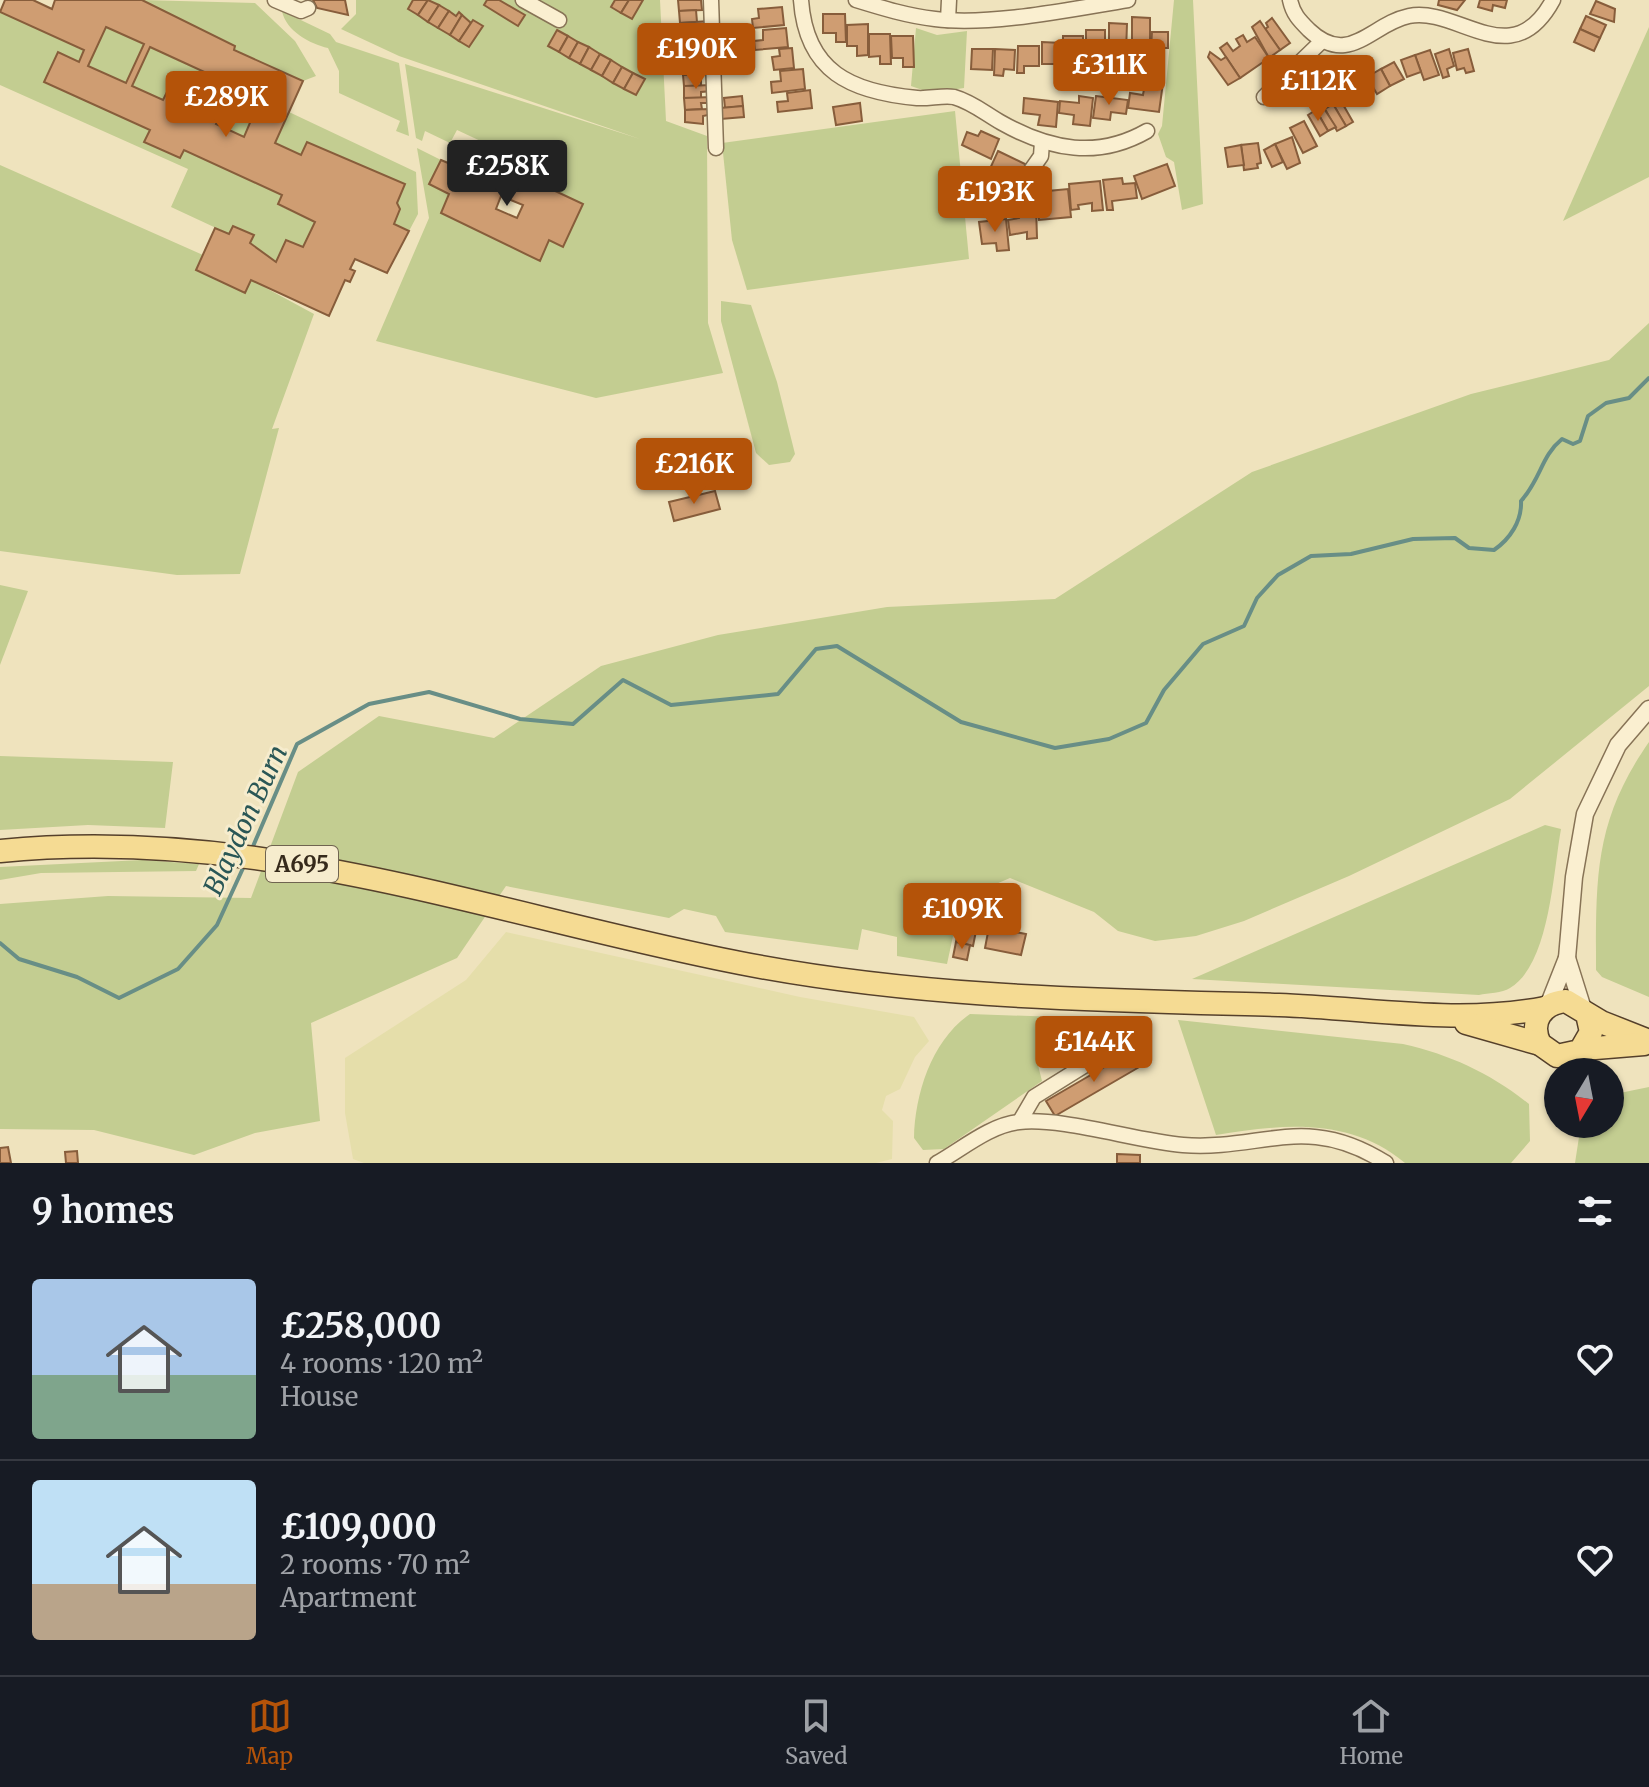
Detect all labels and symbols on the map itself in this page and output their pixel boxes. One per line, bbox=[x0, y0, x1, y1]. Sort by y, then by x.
pin: £190K bbox=[640, 23, 752, 91]
pin: £311K bbox=[1053, 39, 1165, 107]
pin: £112K bbox=[1262, 55, 1374, 123]
pin: £289K bbox=[170, 71, 282, 139]
pin: £258K bbox=[451, 140, 563, 208]
pin: £193K bbox=[939, 166, 1051, 234]
pin: £216K bbox=[638, 438, 750, 506]
water label: Blaydon Burn bbox=[196, 740, 294, 900]
road number: A695 bbox=[266, 846, 338, 882]
pin: £109K bbox=[906, 883, 1018, 951]
pin: £144K bbox=[1038, 1016, 1150, 1084]
north arrow bbox=[1544, 1058, 1624, 1138]

